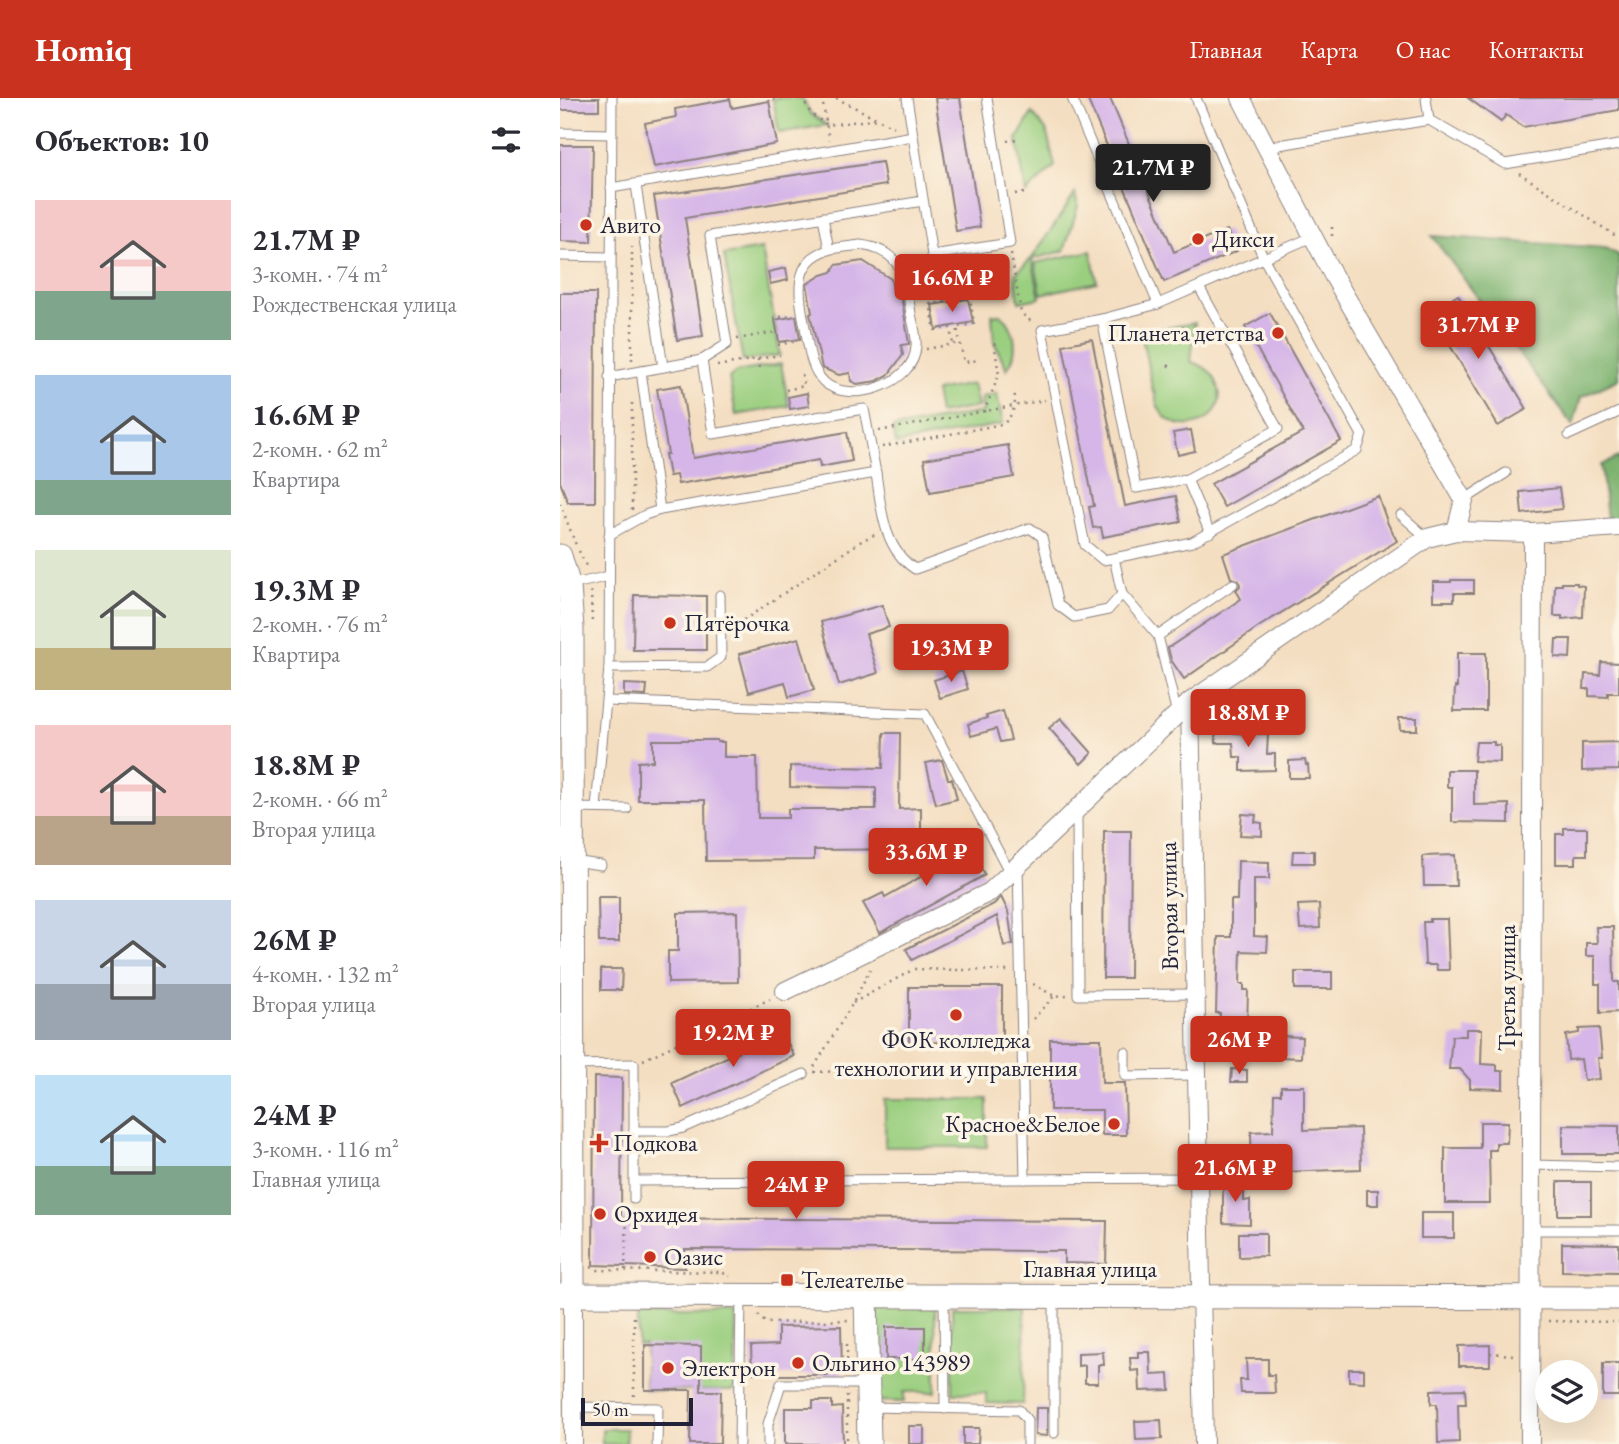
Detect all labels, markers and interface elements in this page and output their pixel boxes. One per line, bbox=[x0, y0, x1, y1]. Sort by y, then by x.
text: Homiq bbox=[35, 28, 132, 71]
text: Главная bbox=[1189, 34, 1263, 65]
text: Карта bbox=[1301, 34, 1358, 65]
text: О нас bbox=[1396, 34, 1451, 65]
text: Контакты bbox=[1489, 34, 1584, 65]
text: Объектов: 10 bbox=[35, 121, 209, 160]
icon: filters bbox=[487, 121, 525, 159]
pin: 21.7M ₽ bbox=[1088, 144, 1218, 204]
text: 21.7M ₽ bbox=[1112, 152, 1194, 182]
place label: Авито bbox=[599, 209, 661, 240]
marker: Авито bbox=[578, 217, 594, 233]
text: 21.7M ₽ bbox=[252, 220, 360, 259]
place label: Дикси bbox=[1212, 223, 1275, 254]
icon: home bbox=[91, 228, 175, 312]
marker: Дикси bbox=[1190, 231, 1206, 247]
pin: 16.6M ₽ bbox=[887, 254, 1017, 314]
text: 3-комн. · 74 m² bbox=[252, 259, 388, 289]
text: 16.6M ₽ bbox=[911, 262, 993, 292]
text: Рождественская улица bbox=[252, 289, 457, 319]
pin: 31.7M ₽ bbox=[1413, 302, 1543, 361]
text: 31.7M ₽ bbox=[1437, 309, 1519, 339]
place label: Планета детства bbox=[1107, 317, 1264, 348]
marker: Планета детства bbox=[1270, 325, 1286, 341]
text: 16.6M ₽ bbox=[252, 395, 360, 434]
icon: home bbox=[91, 403, 175, 487]
text: 2-комн. · 62 m² bbox=[252, 434, 388, 464]
text: Квартира bbox=[252, 464, 340, 494]
text: 19.3M ₽ bbox=[252, 570, 360, 609]
icon: home bbox=[91, 578, 175, 662]
place label: Пятёрочка bbox=[684, 607, 790, 638]
text: 2-комн. · 76 m² bbox=[252, 609, 388, 639]
marker: Пятёрочка bbox=[662, 615, 678, 631]
pin: 19.3M ₽ bbox=[886, 624, 1016, 684]
text: 19.3M ₽ bbox=[910, 632, 992, 662]
text: Квартира bbox=[252, 639, 340, 669]
pin: 18.8M ₽ bbox=[1183, 690, 1313, 749]
text: 18.8M ₽ bbox=[1207, 697, 1289, 727]
text: 18.8M ₽ bbox=[252, 745, 360, 784]
icon: home bbox=[91, 753, 175, 837]
text: 2-комн. · 66 m² bbox=[252, 784, 388, 814]
text: Вторая улица bbox=[252, 814, 376, 844]
pin: 33.6M ₽ bbox=[861, 828, 991, 888]
text: 33.6M ₽ bbox=[885, 836, 967, 866]
street label: Вторая улица bbox=[1152, 841, 1185, 971]
text: 26M ₽ bbox=[252, 920, 337, 959]
street label: Третья улица bbox=[1491, 924, 1522, 1051]
icon: home bbox=[91, 928, 175, 1012]
text: 4-комн. · 132 m² bbox=[252, 959, 399, 989]
text: Вторая улица bbox=[252, 989, 376, 1019]
marker: ФОК колледжа технологии и управления bbox=[948, 1007, 964, 1023]
pin: 19.2M ₽ bbox=[668, 1010, 798, 1069]
pin: 26M ₽ bbox=[1190, 1016, 1288, 1076]
text: 19.2M ₽ bbox=[692, 1017, 774, 1047]
place label: ФОК колледжа технологии и управления bbox=[834, 1024, 1078, 1083]
text: 26M ₽ bbox=[1206, 1024, 1272, 1054]
text: 24M ₽ bbox=[252, 1095, 337, 1134]
icon: home bbox=[91, 1103, 175, 1187]
place label: Красное&Белое bbox=[945, 1108, 1100, 1139]
marker: Красное&Белое bbox=[1106, 1116, 1122, 1132]
place label: Подкова bbox=[613, 1127, 698, 1158]
text: 3-комн. · 116 m² bbox=[252, 1134, 399, 1164]
marker: Подкова bbox=[591, 1135, 607, 1151]
pin: 21.6M ₽ bbox=[1170, 1144, 1300, 1204]
text: 21.6M ₽ bbox=[1194, 1152, 1276, 1182]
pin: 24M ₽ bbox=[747, 1162, 845, 1221]
text: Главная улица bbox=[252, 1164, 380, 1194]
text: 24M ₽ bbox=[763, 1169, 829, 1199]
place label: Орхидея bbox=[614, 1198, 698, 1229]
marker: Орхидея bbox=[592, 1206, 608, 1222]
place label: Оазис bbox=[664, 1241, 723, 1272]
marker: Оазис bbox=[642, 1249, 658, 1265]
street label: Главная улица bbox=[1023, 1253, 1157, 1284]
place label: Телеателье bbox=[801, 1264, 904, 1295]
marker: Телеателье bbox=[779, 1272, 795, 1288]
place label: Ольгино 143989 bbox=[812, 1347, 971, 1378]
place label: Электрон bbox=[682, 1352, 776, 1383]
marker: Ольгино 143989 bbox=[790, 1355, 806, 1371]
marker: Электрон bbox=[660, 1360, 676, 1376]
map controls bbox=[1535, 1360, 1598, 1423]
button: layers bbox=[1535, 1360, 1598, 1423]
scale bar bbox=[581, 1395, 693, 1427]
text: 50 m bbox=[592, 1397, 629, 1422]

